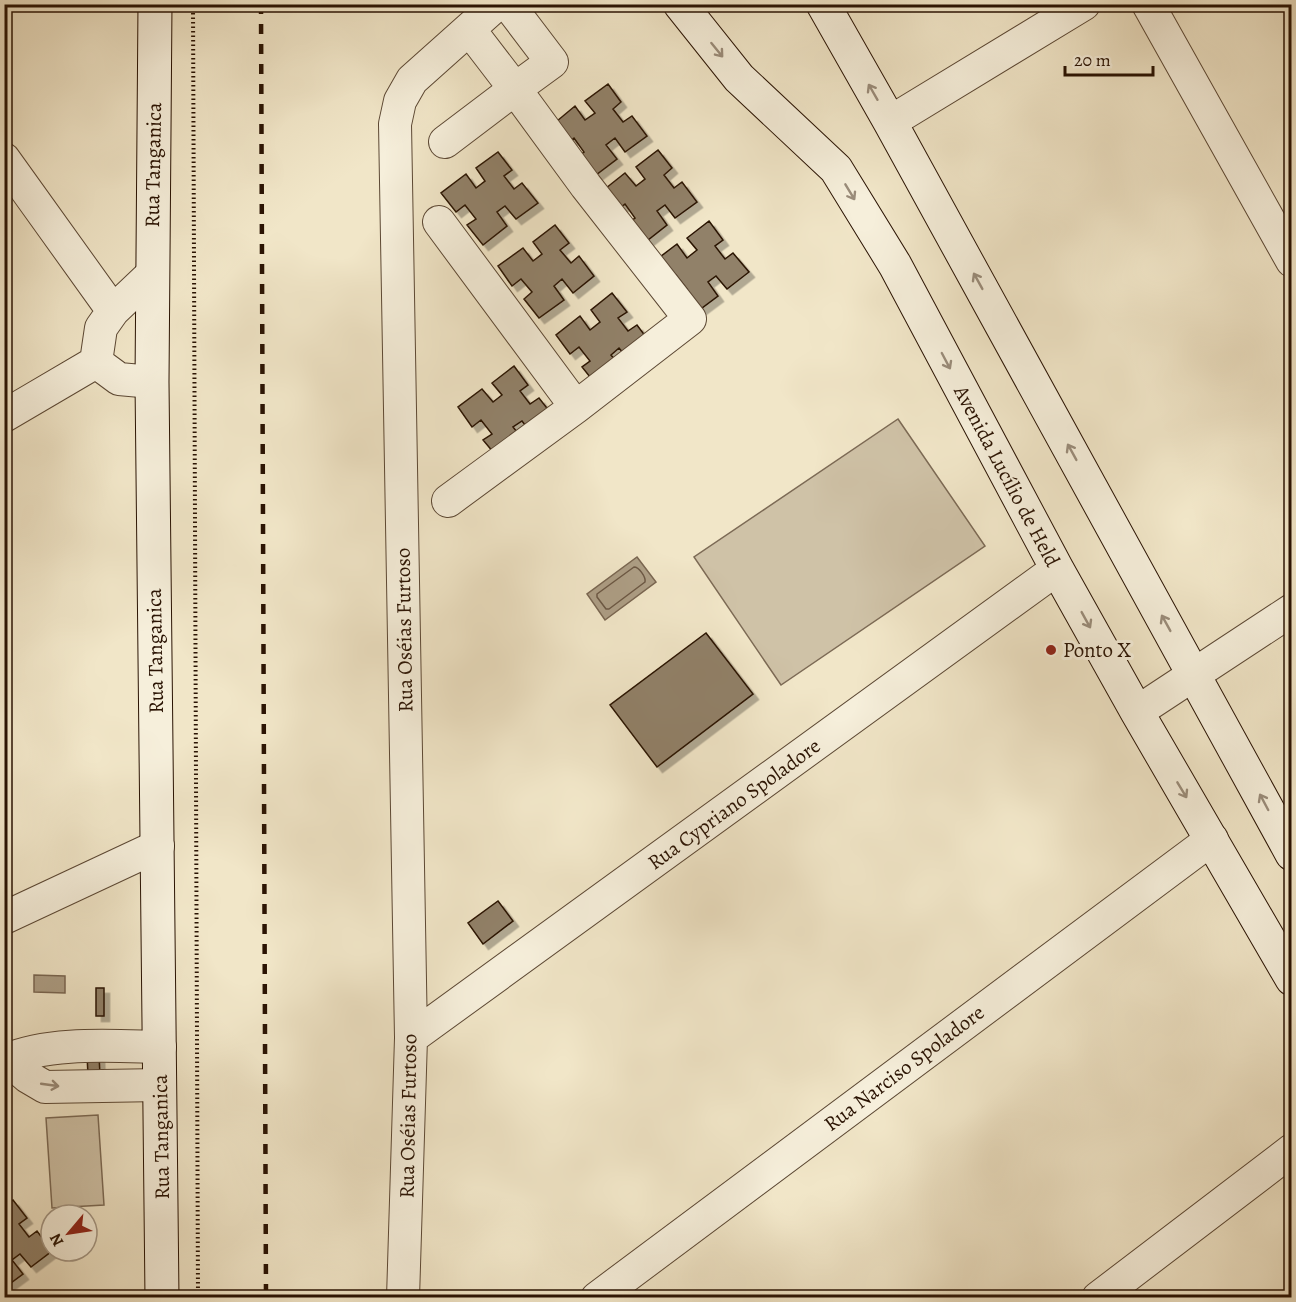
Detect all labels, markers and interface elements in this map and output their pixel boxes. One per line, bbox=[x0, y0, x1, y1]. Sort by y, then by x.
scale bar bbox=[1065, 39, 1154, 77]
one-way arrow bbox=[710, 42, 724, 57]
text: 20 m bbox=[1074, 48, 1111, 72]
one-way arrow bbox=[867, 84, 879, 101]
street label: Rua Tanganica bbox=[138, 102, 168, 228]
one-way arrow bbox=[844, 183, 856, 200]
one-way arrow bbox=[972, 273, 983, 291]
one-way arrow bbox=[940, 352, 952, 369]
street label: Avenida Lucílio de Held bbox=[947, 380, 1067, 572]
one-way arrow bbox=[1066, 444, 1078, 461]
street label: Rua Oséias Furtoso bbox=[389, 547, 419, 713]
street label: Rua Tanganica bbox=[140, 588, 170, 714]
one-way arrow bbox=[1081, 611, 1092, 629]
one-way arrow bbox=[1160, 615, 1172, 632]
place label: Ponto X bbox=[1063, 636, 1131, 664]
marker: Ponto X bbox=[1044, 643, 1058, 657]
street label: Rua Cypriano Spoladore bbox=[642, 732, 826, 876]
one-way arrow bbox=[1177, 781, 1189, 798]
one-way arrow bbox=[1258, 794, 1270, 811]
street label: Rua Narciso Spoladore bbox=[818, 998, 990, 1138]
street label: Rua Oséias Furtoso bbox=[393, 1033, 423, 1199]
street label: Rua Tanganica bbox=[146, 1074, 176, 1200]
one-way arrow bbox=[40, 1080, 59, 1091]
north arrow bbox=[39, 1203, 99, 1263]
text: N bbox=[44, 1229, 69, 1250]

